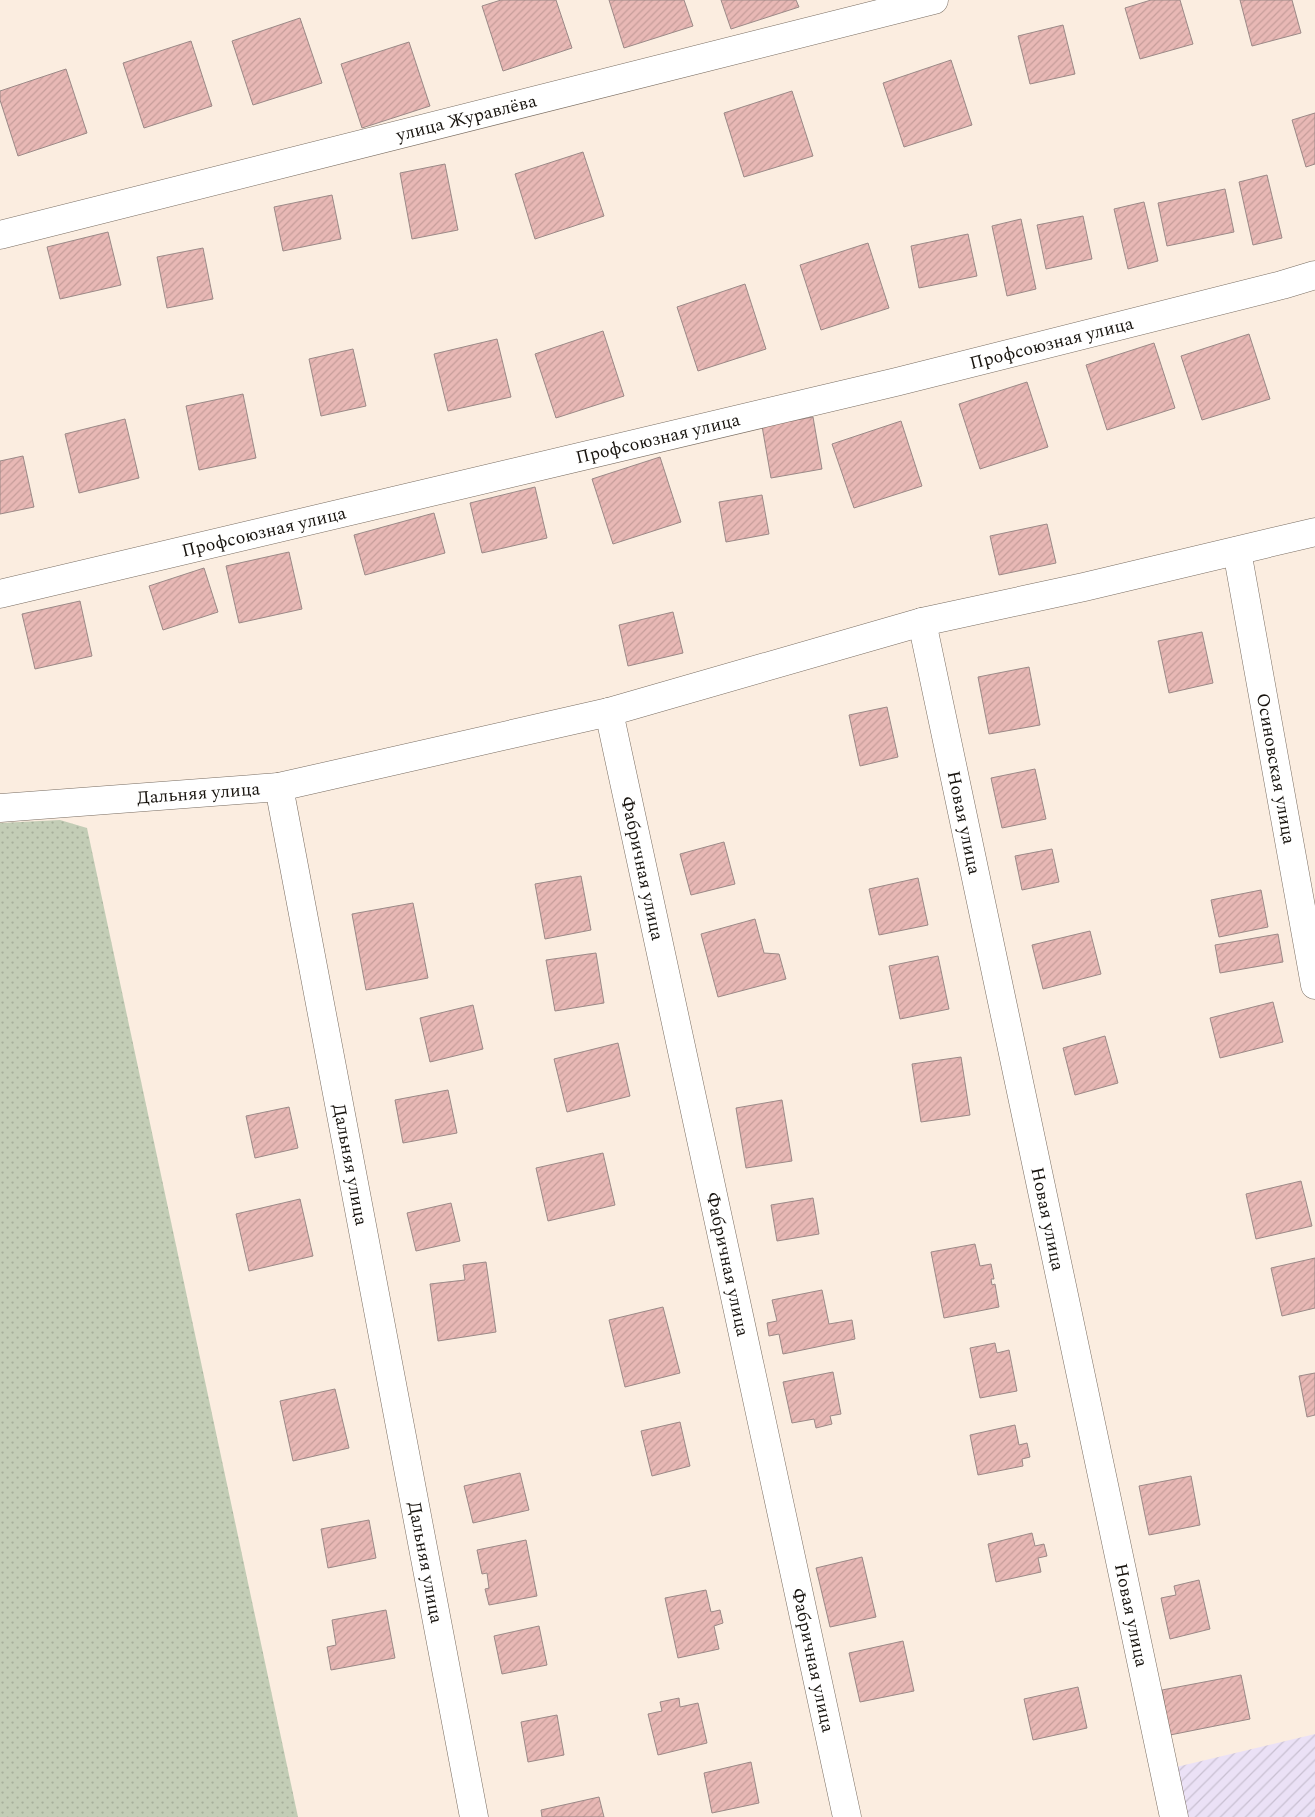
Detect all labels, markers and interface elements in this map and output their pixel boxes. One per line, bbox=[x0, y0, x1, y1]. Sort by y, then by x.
street label: улица Журавлёва bbox=[392, 87, 540, 149]
street label: Профсоюзная улица bbox=[967, 310, 1137, 377]
street label: Профсоюзная улица bbox=[573, 406, 743, 471]
street label: Профсоюзная улица bbox=[179, 500, 349, 565]
street label: Осиновская улица bbox=[1249, 691, 1302, 847]
street label: Новая улица bbox=[940, 768, 988, 877]
street label: Дальняя улица bbox=[136, 775, 261, 812]
street label: Фабричная улица bbox=[614, 794, 671, 943]
street label: Дальняя улица bbox=[325, 1101, 375, 1228]
street label: Новая улица bbox=[1023, 1165, 1071, 1273]
street label: Фабричная улица bbox=[699, 1190, 756, 1339]
street label: Дальняя улица bbox=[401, 1499, 450, 1626]
street label: Новая улица bbox=[1107, 1561, 1155, 1670]
street label: Фабричная улица bbox=[784, 1586, 841, 1735]

